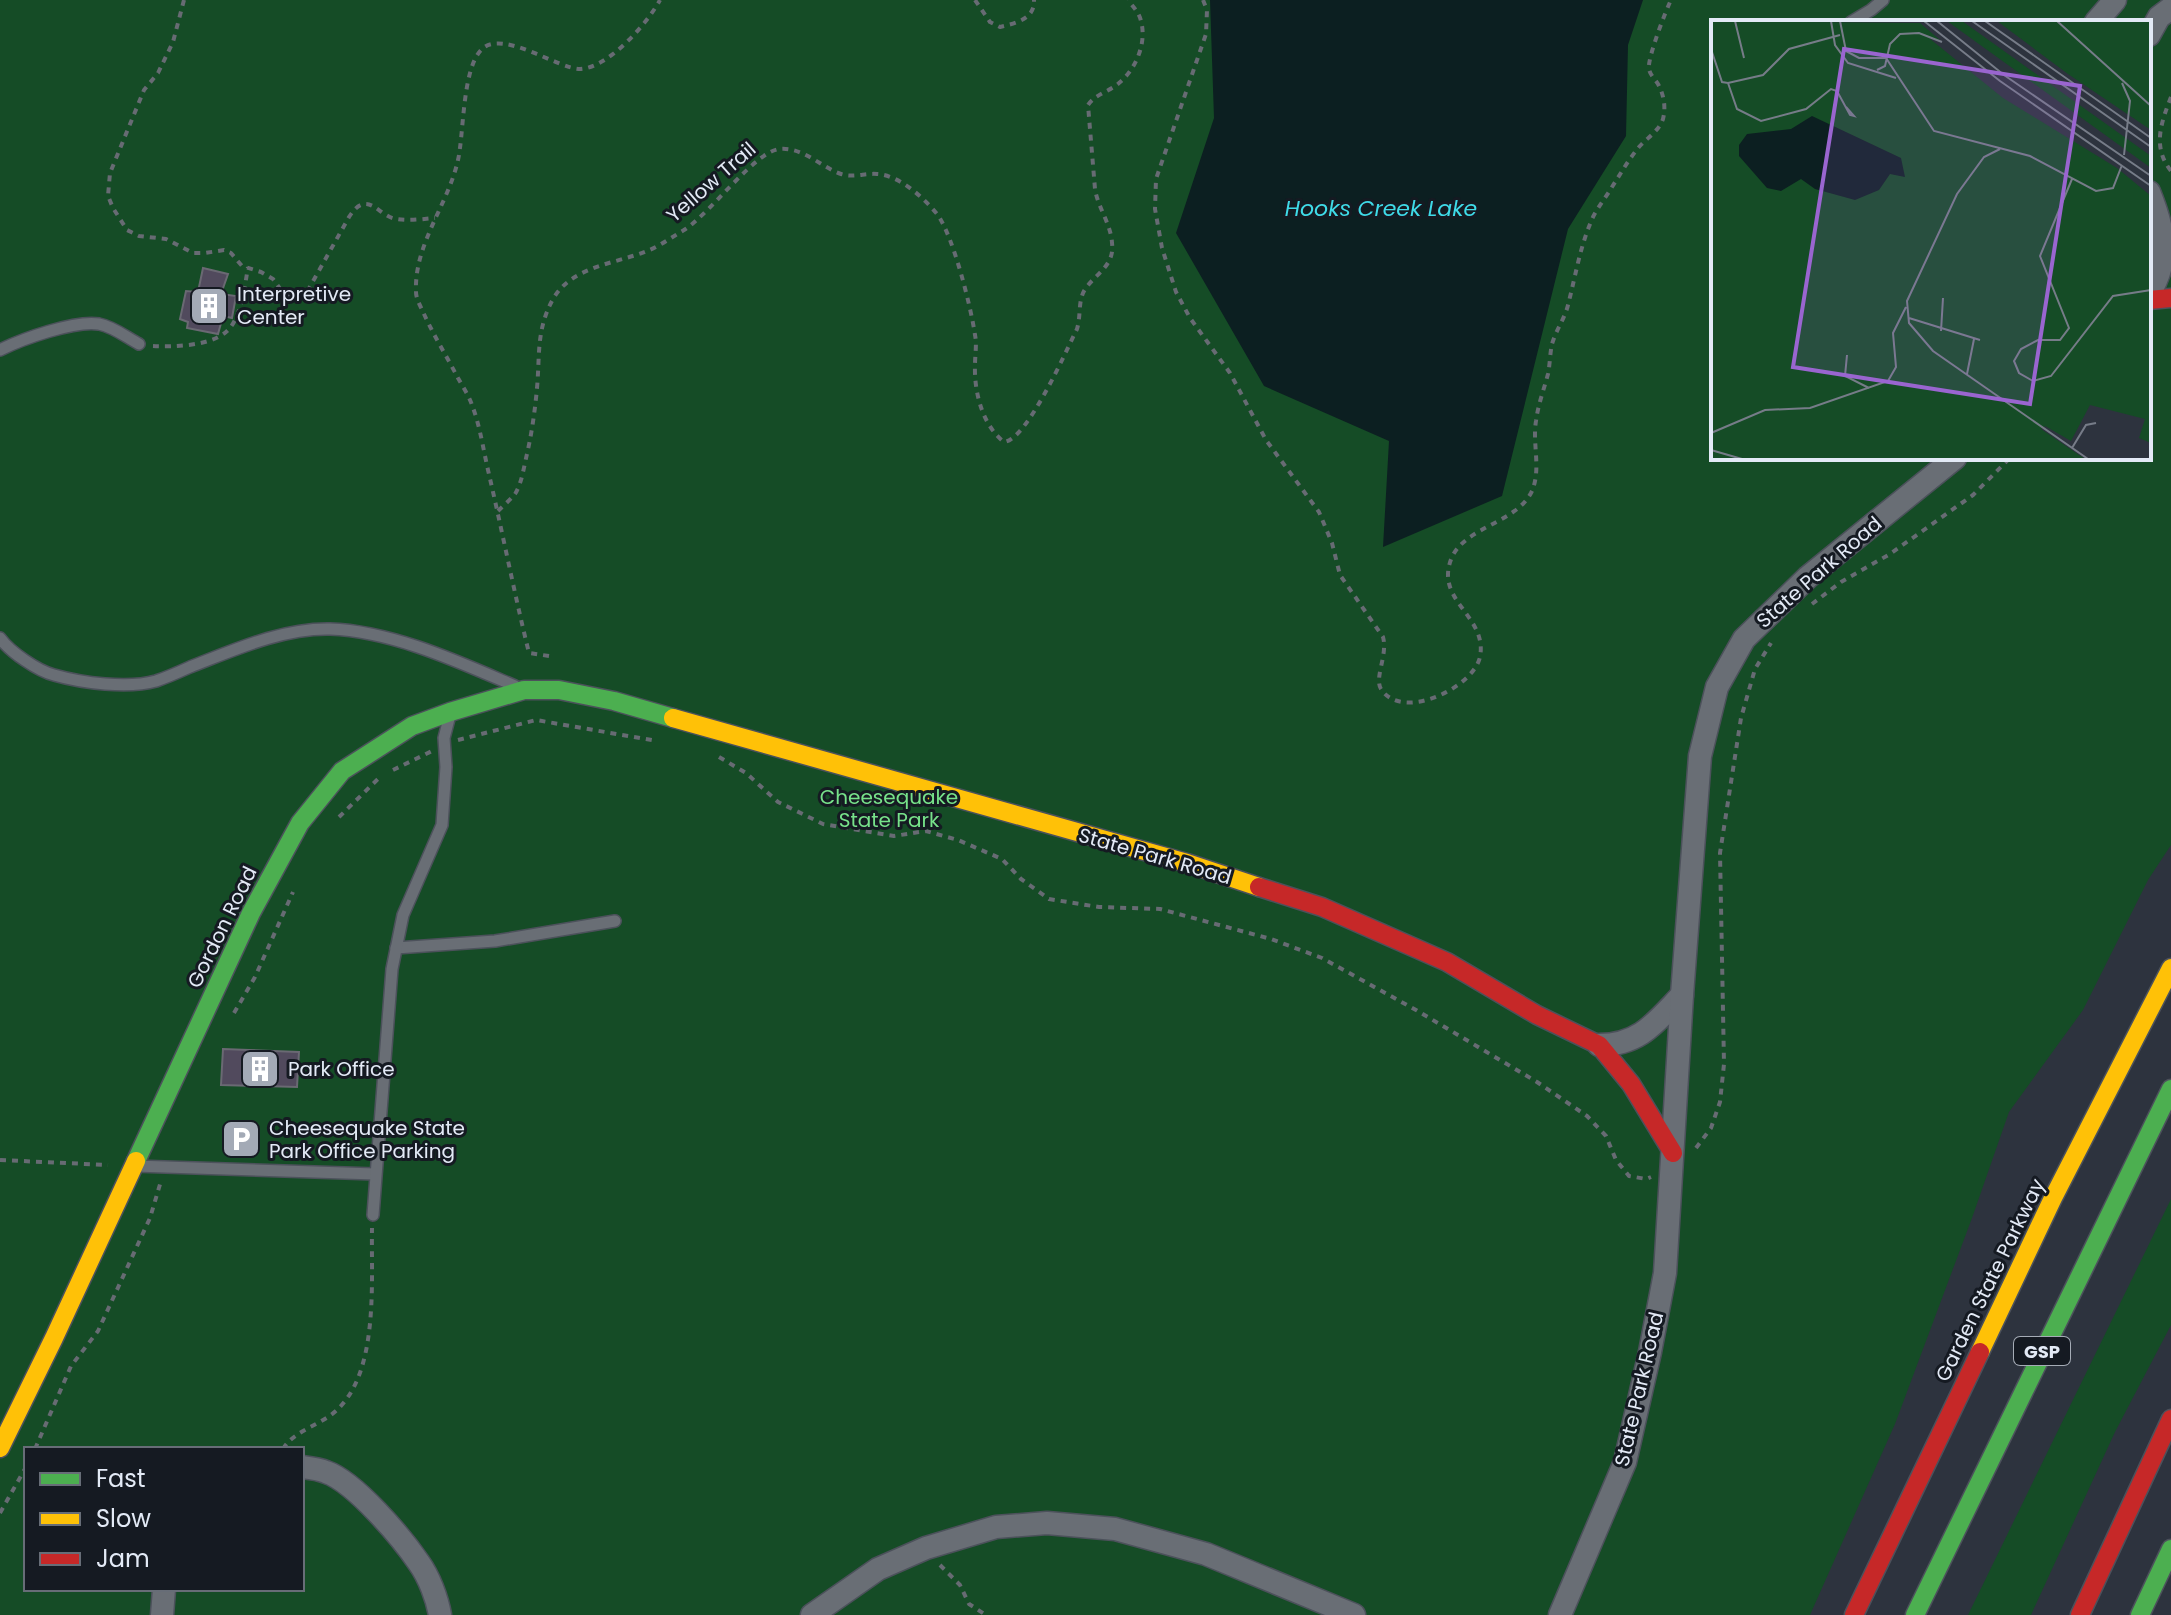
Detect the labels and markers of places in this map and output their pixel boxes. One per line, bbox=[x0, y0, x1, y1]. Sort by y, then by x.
place label: Interpretive Center bbox=[237, 280, 351, 331]
building icon: Interpretive Center bbox=[188, 285, 230, 327]
building icon: Park Office bbox=[239, 1048, 281, 1090]
place label: Park Office bbox=[288, 1055, 395, 1083]
place label: Cheesequake State Park Office Parking bbox=[269, 1114, 465, 1165]
parking icon: Cheesequake State Park Office Parking bbox=[220, 1118, 262, 1160]

